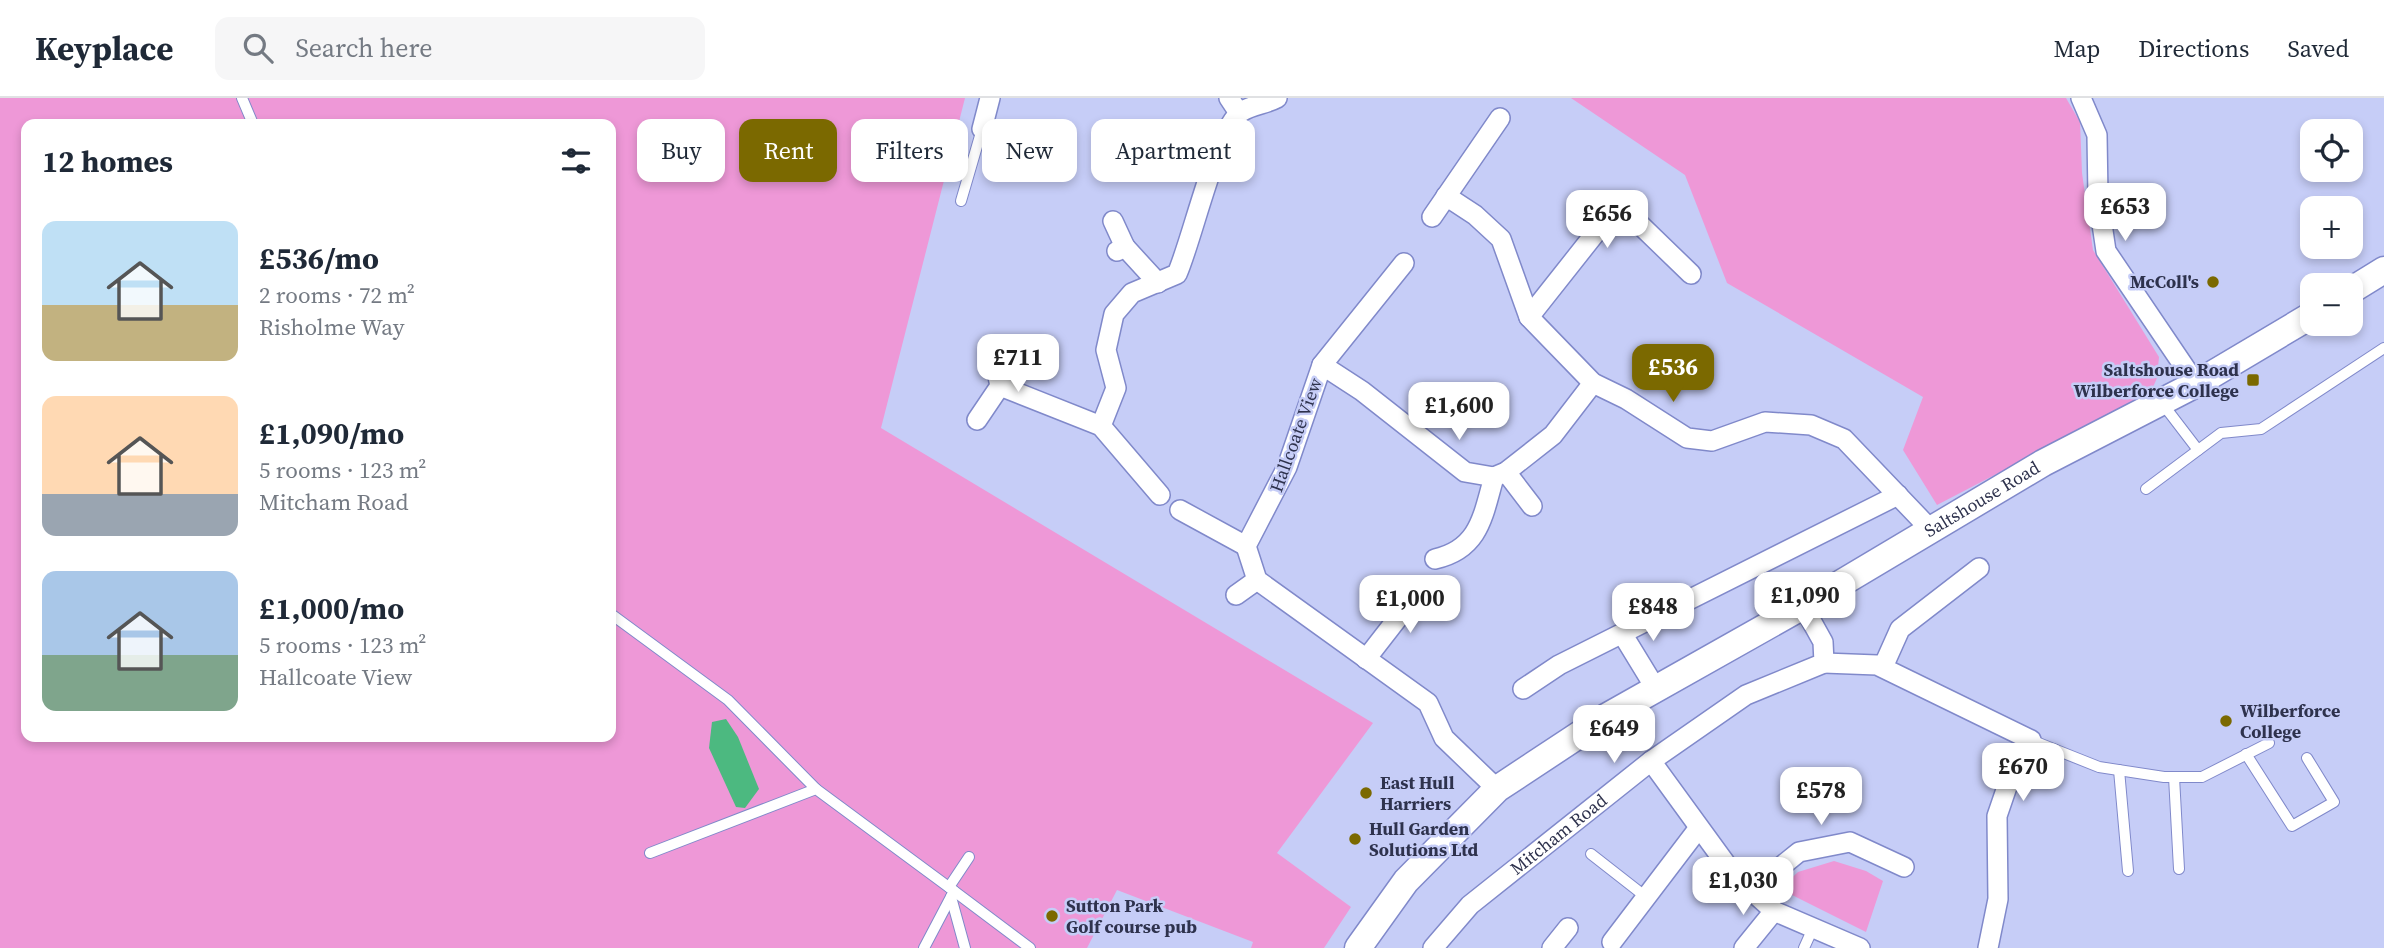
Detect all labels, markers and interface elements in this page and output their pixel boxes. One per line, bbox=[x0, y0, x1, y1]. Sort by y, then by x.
search box bbox=[215, 17, 705, 80]
text: Keyplace bbox=[35, 26, 173, 71]
icon: search bbox=[239, 29, 277, 67]
text: Search here bbox=[295, 30, 433, 66]
text: Map bbox=[2053, 32, 2100, 65]
text: Directions bbox=[2138, 32, 2249, 65]
text: Saved bbox=[2287, 32, 2349, 65]
chip: Buy bbox=[637, 119, 725, 182]
chip: Rent bbox=[739, 119, 837, 182]
chip: Filters bbox=[851, 119, 968, 182]
chip: New bbox=[982, 119, 1077, 182]
chip: Apartment bbox=[1091, 119, 1255, 182]
map controls bbox=[2300, 119, 2363, 336]
button: locate bbox=[2300, 119, 2363, 182]
text: 12 homes bbox=[42, 141, 173, 182]
icon: filters bbox=[557, 142, 595, 180]
pin: £653 bbox=[2084, 184, 2166, 243]
pin: £656 bbox=[1566, 190, 1648, 250]
text: £653 bbox=[2100, 190, 2150, 222]
button: + bbox=[2300, 196, 2363, 259]
text: £656 bbox=[1582, 197, 1632, 229]
text: £536/mo bbox=[259, 238, 379, 279]
icon: home bbox=[98, 249, 182, 333]
place label: McColl's bbox=[2130, 269, 2199, 294]
button: − bbox=[2300, 273, 2363, 336]
marker: McColl's bbox=[2205, 274, 2221, 290]
text: 2 rooms · 72 m² bbox=[259, 279, 415, 311]
text: Risholme Way bbox=[259, 311, 405, 343]
pin: £711 bbox=[977, 334, 1059, 394]
text: £711 bbox=[993, 341, 1043, 373]
pin: £536 bbox=[1632, 344, 1714, 404]
text: £536 bbox=[1648, 351, 1698, 383]
place label: Saltshouse Road Wilberforce College bbox=[2074, 357, 2239, 403]
marker: Saltshouse Road Wilberforce College bbox=[2245, 372, 2261, 388]
street label: Hallcoate View bbox=[1263, 374, 1328, 495]
pin: £1,600 bbox=[1402, 382, 1516, 442]
text: £1,600 bbox=[1424, 389, 1494, 421]
text: £1,090/mo bbox=[259, 413, 404, 454]
icon: home bbox=[98, 424, 182, 508]
text: 5 rooms · 123 m² bbox=[259, 454, 426, 486]
street label: Saltshouse Road bbox=[1919, 455, 2044, 543]
text: Mitcham Road bbox=[259, 486, 409, 518]
pin: £1,090 bbox=[1748, 573, 1862, 632]
pin: £1,000 bbox=[1353, 575, 1467, 635]
text: £1,090 bbox=[1770, 579, 1840, 611]
text: £1,000 bbox=[1375, 582, 1445, 614]
pin: £848 bbox=[1612, 584, 1694, 643]
text: £1,000/mo bbox=[259, 588, 404, 629]
text: £848 bbox=[1628, 590, 1678, 622]
icon: home bbox=[98, 599, 182, 683]
text: 5 rooms · 123 m² bbox=[259, 629, 426, 661]
text: Hallcoate View bbox=[259, 661, 412, 693]
place label: Wilberforce College bbox=[2240, 698, 2340, 744]
pin: £649 bbox=[1573, 706, 1655, 765]
text: £649 bbox=[1589, 712, 1639, 744]
marker: Wilberforce College bbox=[2218, 713, 2234, 729]
pin: £670 bbox=[1982, 744, 2064, 803]
text: £670 bbox=[1998, 750, 2048, 782]
pin: £578 bbox=[1780, 768, 1862, 827]
place label: East Hull Harriers bbox=[1380, 770, 1455, 816]
text: £578 bbox=[1796, 774, 1846, 806]
marker: East Hull Harriers bbox=[1358, 785, 1374, 801]
street label: Mitcham Road bbox=[1505, 788, 1612, 880]
place label: Hull Garden Solutions Ltd bbox=[1369, 816, 1479, 862]
marker: Hull Garden Solutions Ltd bbox=[1347, 831, 1363, 847]
pin: £1,030 bbox=[1686, 858, 1800, 917]
text: £1,030 bbox=[1708, 864, 1778, 896]
place label: Sutton Park Golf course pub bbox=[1066, 893, 1197, 939]
marker: Sutton Park Golf course pub bbox=[1044, 908, 1060, 924]

